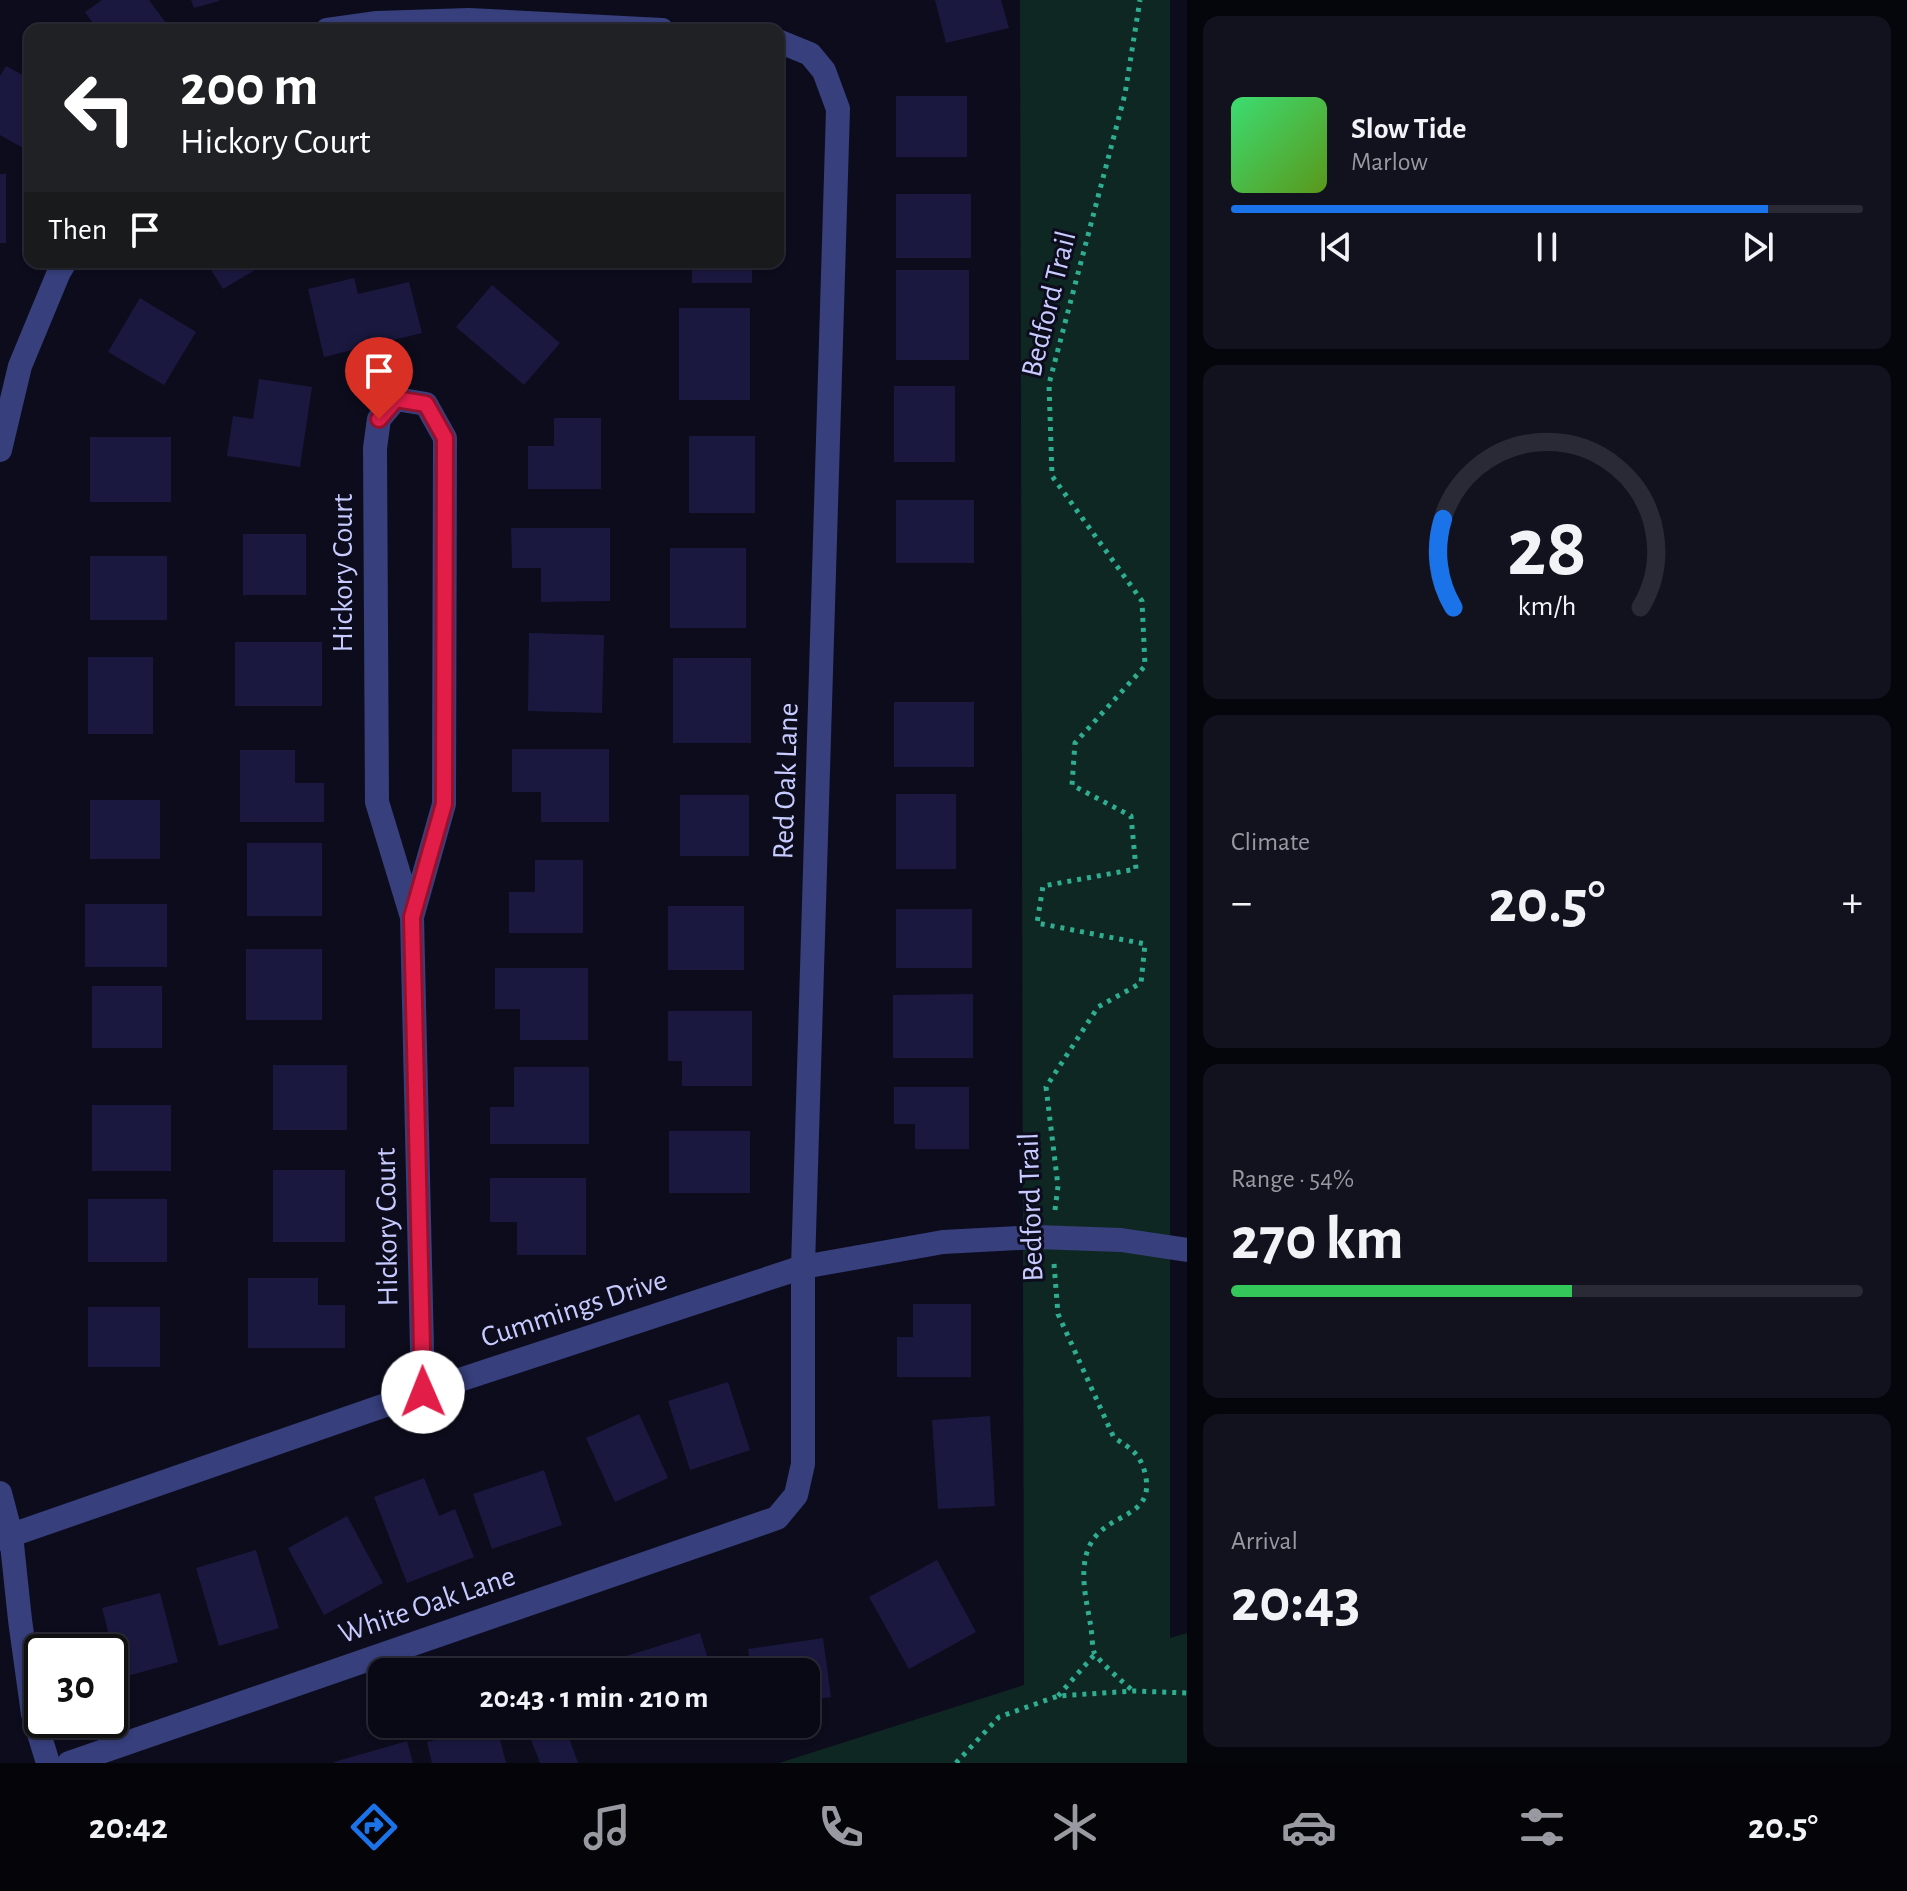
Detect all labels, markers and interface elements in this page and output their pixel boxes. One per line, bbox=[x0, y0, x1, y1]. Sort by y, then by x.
icon: left bbox=[48, 56, 152, 160]
text: 200 m bbox=[180, 59, 318, 115]
text: Slow Tide bbox=[1351, 114, 1466, 144]
text: Hickory Court bbox=[180, 124, 371, 160]
text: Marlow bbox=[1351, 149, 1428, 175]
icon: arrive bbox=[123, 208, 167, 252]
text: Then bbox=[48, 215, 107, 245]
icon: previous bbox=[1314, 225, 1358, 269]
icon: pause bbox=[1525, 225, 1569, 269]
icon: next bbox=[1736, 225, 1780, 269]
street label: Bedford Trail bbox=[1016, 228, 1082, 380]
pin bbox=[345, 337, 413, 419]
icon: arrive bbox=[357, 349, 401, 393]
street label: Hickory Court bbox=[328, 493, 358, 652]
text: 28 bbox=[1507, 507, 1587, 591]
text: km/h bbox=[1518, 592, 1576, 621]
street label: Red Oak Lane bbox=[768, 702, 804, 860]
text: Climate bbox=[1231, 829, 1310, 855]
text: 20.5° bbox=[1489, 873, 1605, 933]
text: − bbox=[1231, 881, 1252, 925]
text: + bbox=[1842, 881, 1863, 925]
street label: Bedford Trail bbox=[1013, 1132, 1049, 1282]
street label: Hickory Court bbox=[371, 1147, 403, 1307]
text: Range · 54% bbox=[1231, 1166, 1354, 1192]
text: 270 km bbox=[1231, 1210, 1404, 1270]
street label: Cummings Drive bbox=[477, 1265, 671, 1353]
position arrow bbox=[381, 1350, 465, 1434]
text: Arrival bbox=[1231, 1528, 1298, 1554]
street label: White Oak Lane bbox=[335, 1561, 519, 1649]
text: 20:43 bbox=[1231, 1572, 1360, 1632]
speed limit sign: 30 bbox=[24, 1634, 128, 1738]
text: 20:43 · 1 min · 210 m bbox=[479, 1683, 709, 1713]
icon: directions bbox=[346, 1799, 402, 1855]
icon: music bbox=[579, 1799, 635, 1855]
icon: phone bbox=[813, 1799, 869, 1855]
icon: climate bbox=[1047, 1799, 1103, 1855]
icon: car bbox=[1281, 1799, 1337, 1855]
icon: filters bbox=[1514, 1799, 1570, 1855]
text: 20:42 bbox=[89, 1809, 168, 1845]
text: 20.5° bbox=[1748, 1809, 1818, 1845]

